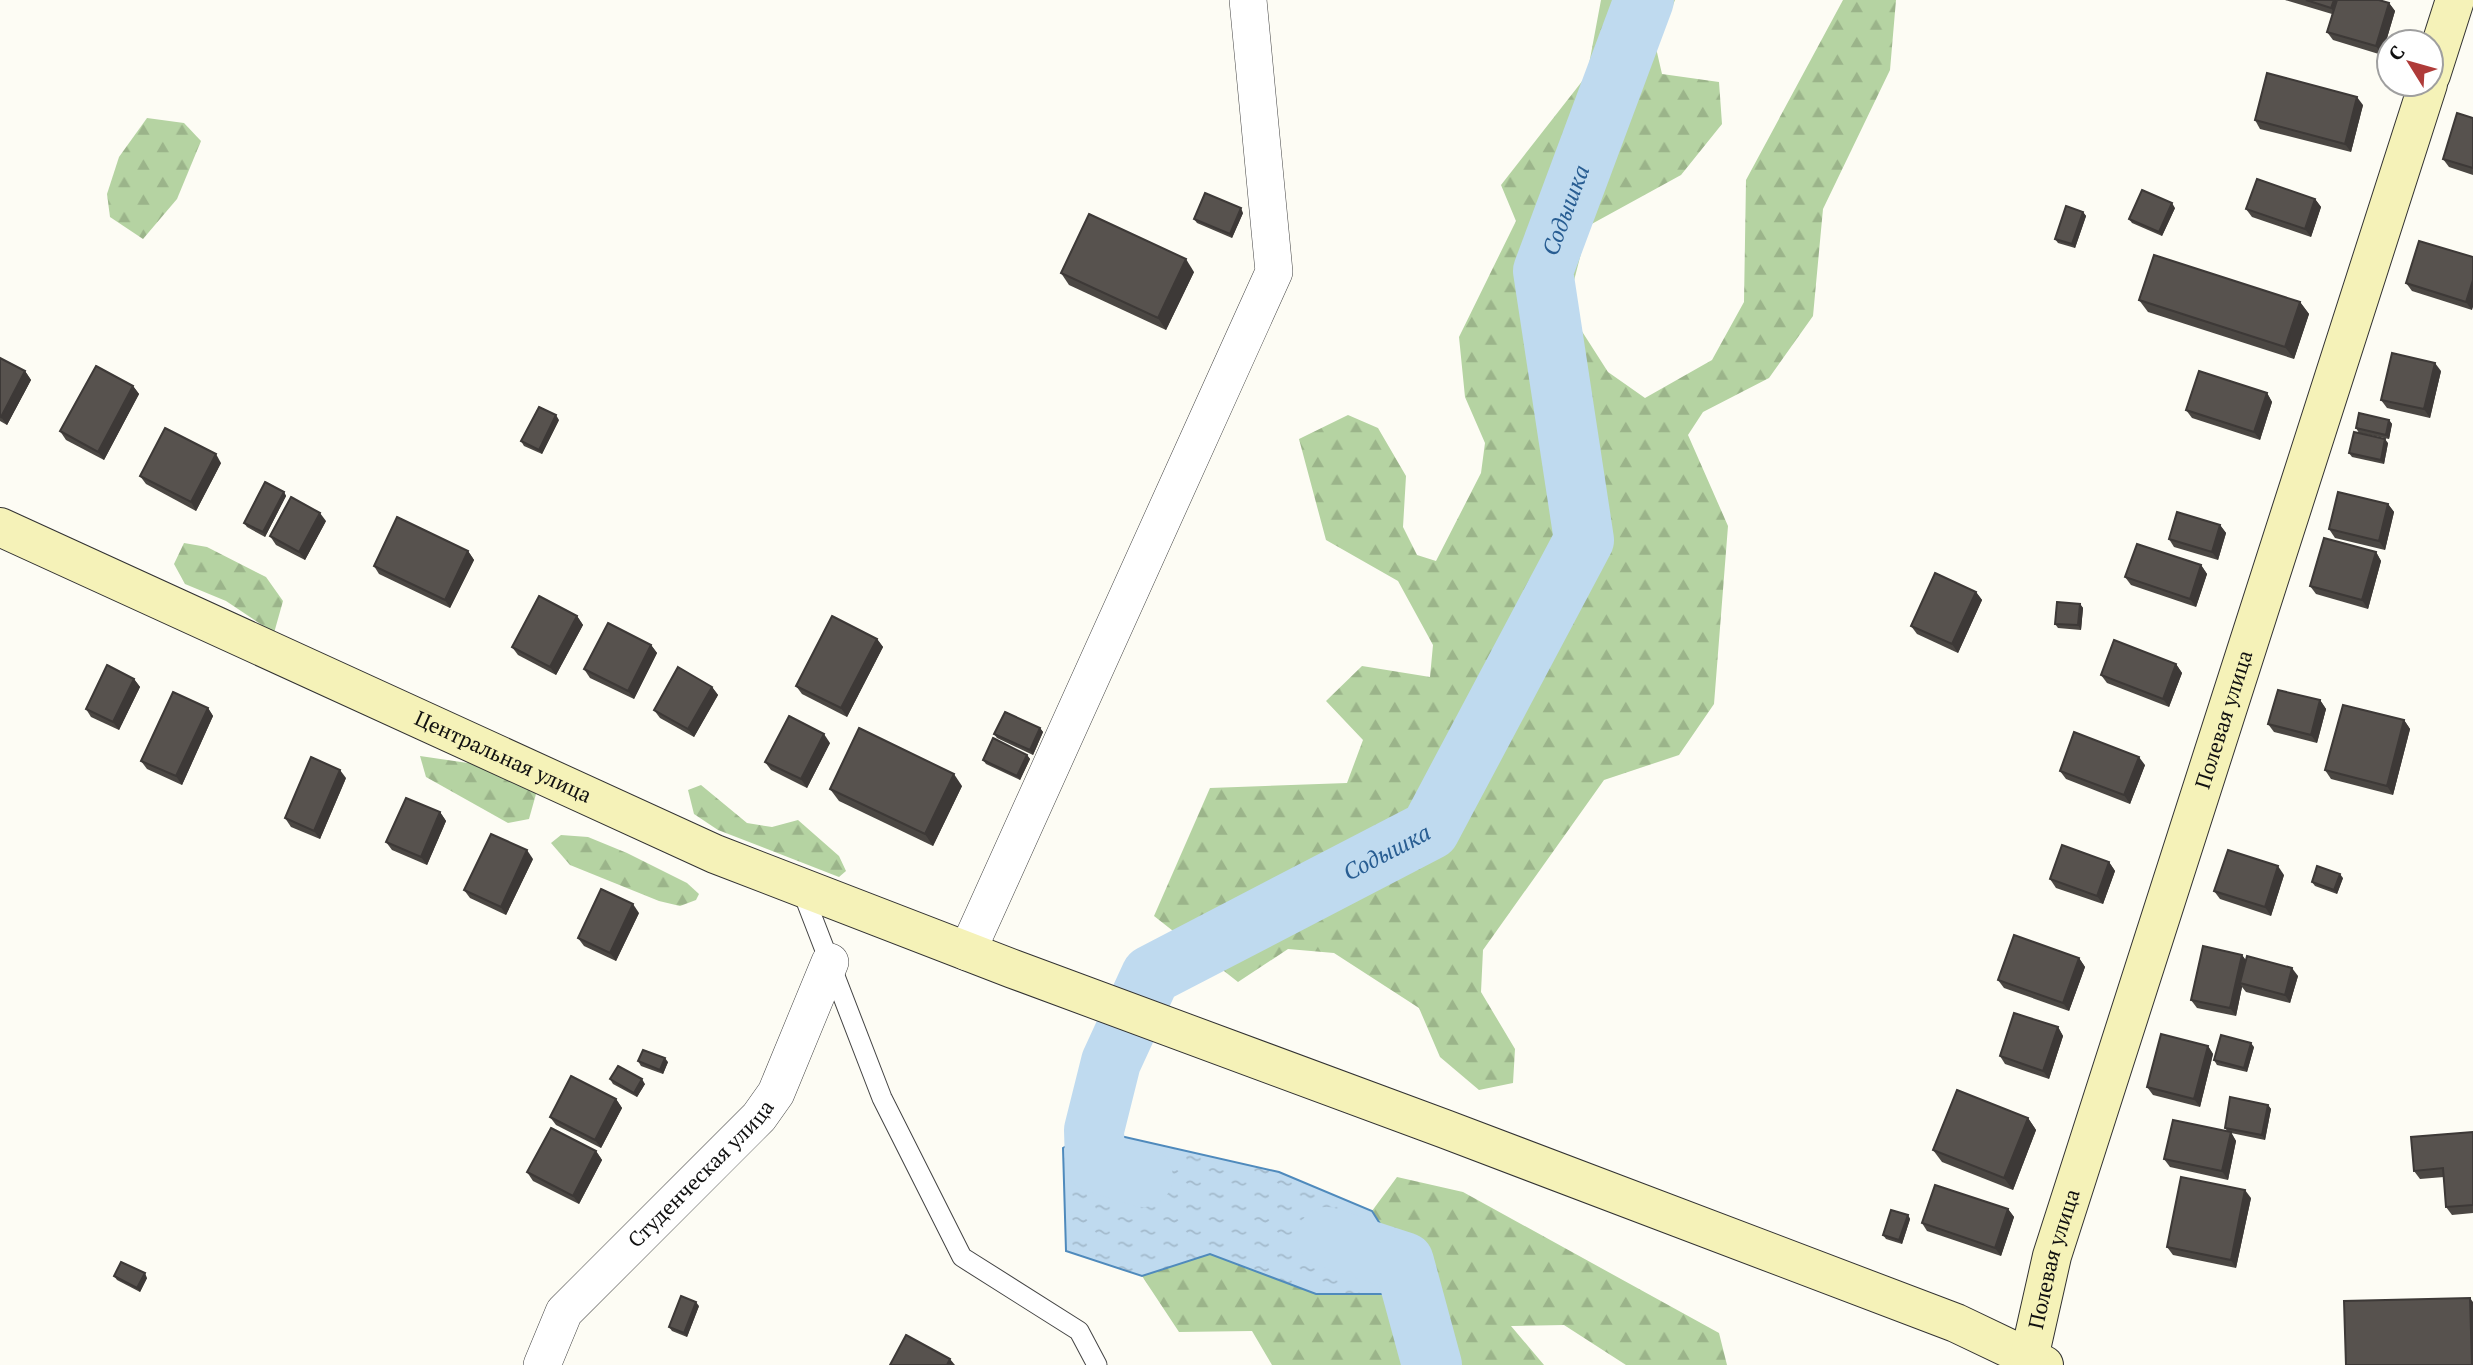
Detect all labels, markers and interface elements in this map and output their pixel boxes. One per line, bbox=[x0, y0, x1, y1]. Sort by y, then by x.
north arrow bbox=[2375, 28, 2445, 98]
text: С bbox=[2382, 40, 2410, 65]
water label: Содышка bbox=[1534, 160, 1596, 260]
street label: Полевая улица bbox=[2188, 646, 2259, 792]
street label: Центральная улица bbox=[410, 704, 597, 809]
water label: Содышка bbox=[1338, 816, 1436, 888]
street label: Студенческая улица bbox=[621, 1094, 780, 1253]
street label: Полевая улица bbox=[2021, 1185, 2086, 1332]

